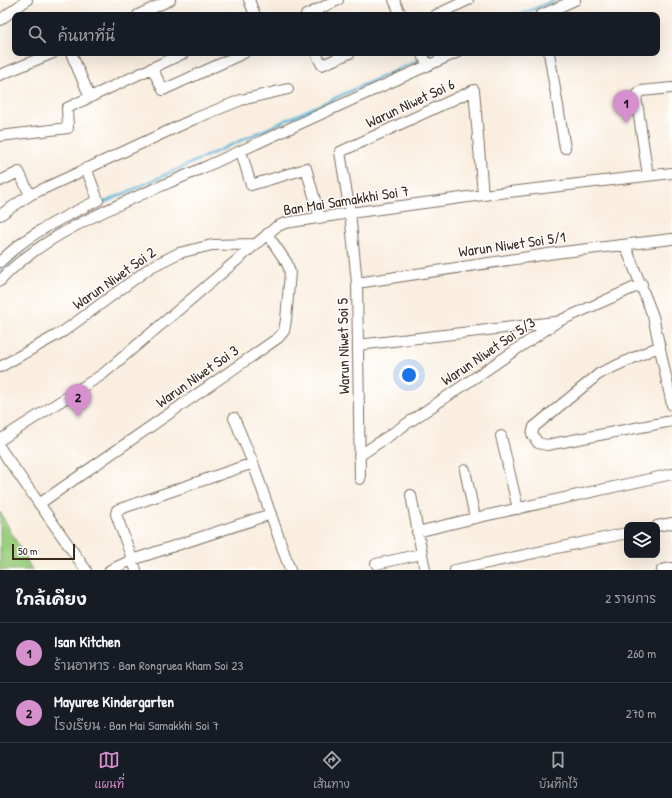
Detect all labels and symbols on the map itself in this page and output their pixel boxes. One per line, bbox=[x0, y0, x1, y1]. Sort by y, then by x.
street label: Warun Niwet Soi 6 bbox=[362, 73, 458, 133]
pin: 1 bbox=[613, 90, 639, 123]
street label: Ban Mai Samakkhi Soi 7 bbox=[282, 180, 410, 220]
street label: Warun Niwet Soi 5/1 bbox=[457, 226, 567, 262]
street label: Warun Niwet Soi 2 bbox=[68, 242, 160, 314]
street label: Warun Niwet Soi 5 bbox=[332, 297, 354, 394]
street label: Warun Niwet Soi 5/3 bbox=[437, 312, 539, 390]
street label: Warun Niwet Soi 3 bbox=[151, 340, 243, 412]
your location bbox=[399, 365, 419, 385]
pin: 2 bbox=[65, 384, 91, 417]
scale bar bbox=[12, 542, 75, 561]

